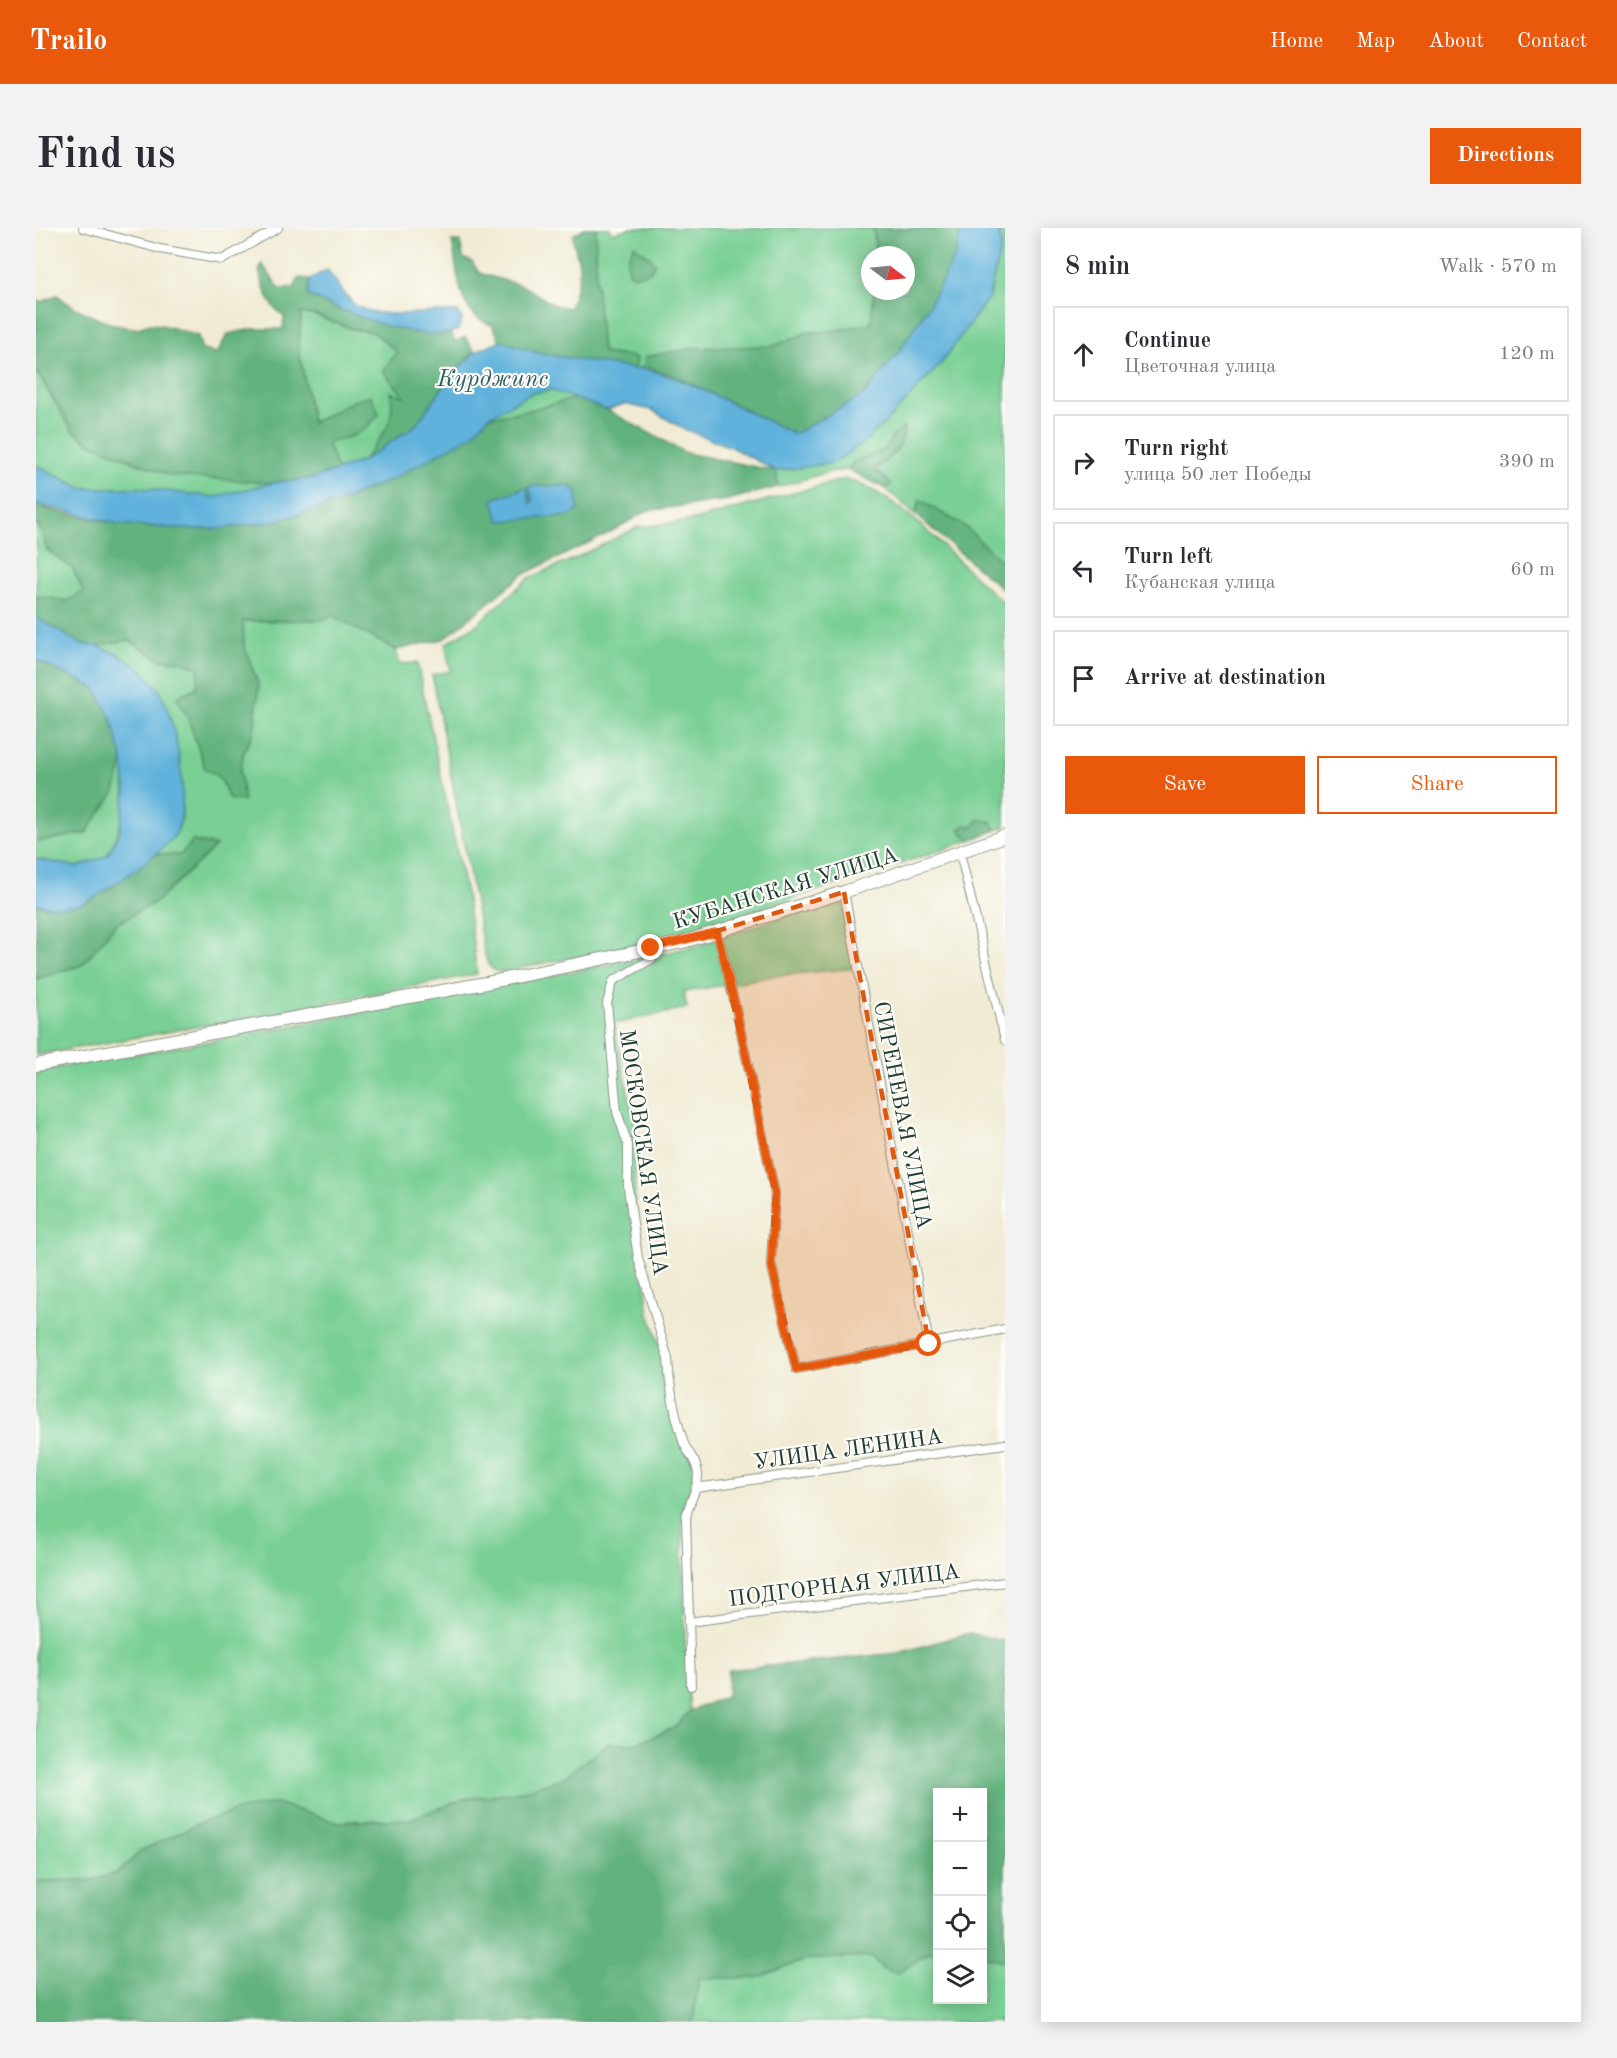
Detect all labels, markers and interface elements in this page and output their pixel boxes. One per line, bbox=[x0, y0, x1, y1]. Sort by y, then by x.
text: Trailo bbox=[30, 28, 107, 56]
text: Home bbox=[1270, 31, 1323, 52]
text: Map bbox=[1356, 31, 1395, 52]
text: About bbox=[1428, 31, 1484, 52]
text: Contact bbox=[1517, 31, 1587, 52]
button: Directions bbox=[1430, 128, 1581, 184]
text: Find us bbox=[36, 135, 175, 177]
north arrow bbox=[861, 246, 915, 300]
text: 8 min bbox=[1065, 254, 1130, 280]
text: Walk · 570 m bbox=[1438, 257, 1557, 277]
text: Continue bbox=[1124, 330, 1211, 352]
icon: ahead bbox=[1067, 338, 1100, 371]
text: 120 m bbox=[1499, 344, 1555, 364]
text: Цветочная улица bbox=[1124, 357, 1276, 377]
water label: Курджипс bbox=[436, 368, 549, 392]
text: Turn right bbox=[1124, 438, 1228, 460]
icon: right bbox=[1067, 446, 1100, 479]
text: 390 m bbox=[1499, 452, 1555, 472]
text: улица 50 лет Победы bbox=[1124, 465, 1312, 485]
text: Turn left bbox=[1124, 546, 1213, 568]
icon: left bbox=[1067, 554, 1100, 587]
text: 60 m bbox=[1510, 560, 1555, 580]
text: Кубанская улица bbox=[1124, 573, 1276, 593]
icon: arrive bbox=[1067, 662, 1100, 695]
text: Arrive at destination bbox=[1124, 667, 1326, 689]
button: Save bbox=[1065, 756, 1305, 814]
button: Share bbox=[1317, 756, 1557, 814]
street label: КУБАНСКАЯ УЛИЦА bbox=[670, 844, 901, 934]
route end bbox=[637, 934, 663, 960]
street label: СИРЕНЕВАЯ УЛИЦА bbox=[869, 1000, 935, 1231]
street label: МОСКОВСКАЯ УЛИЦА bbox=[615, 1028, 671, 1277]
route start bbox=[915, 1330, 941, 1356]
street label: УЛИЦА ЛЕНИНА bbox=[752, 1426, 944, 1474]
street label: ПОДГОРНАЯ УЛИЦА bbox=[727, 1561, 961, 1611]
map controls bbox=[933, 1788, 987, 2004]
button: + bbox=[933, 1788, 987, 1842]
button: − bbox=[933, 1842, 987, 1896]
button: locate bbox=[933, 1896, 987, 1950]
button: layers bbox=[933, 1950, 987, 2004]

